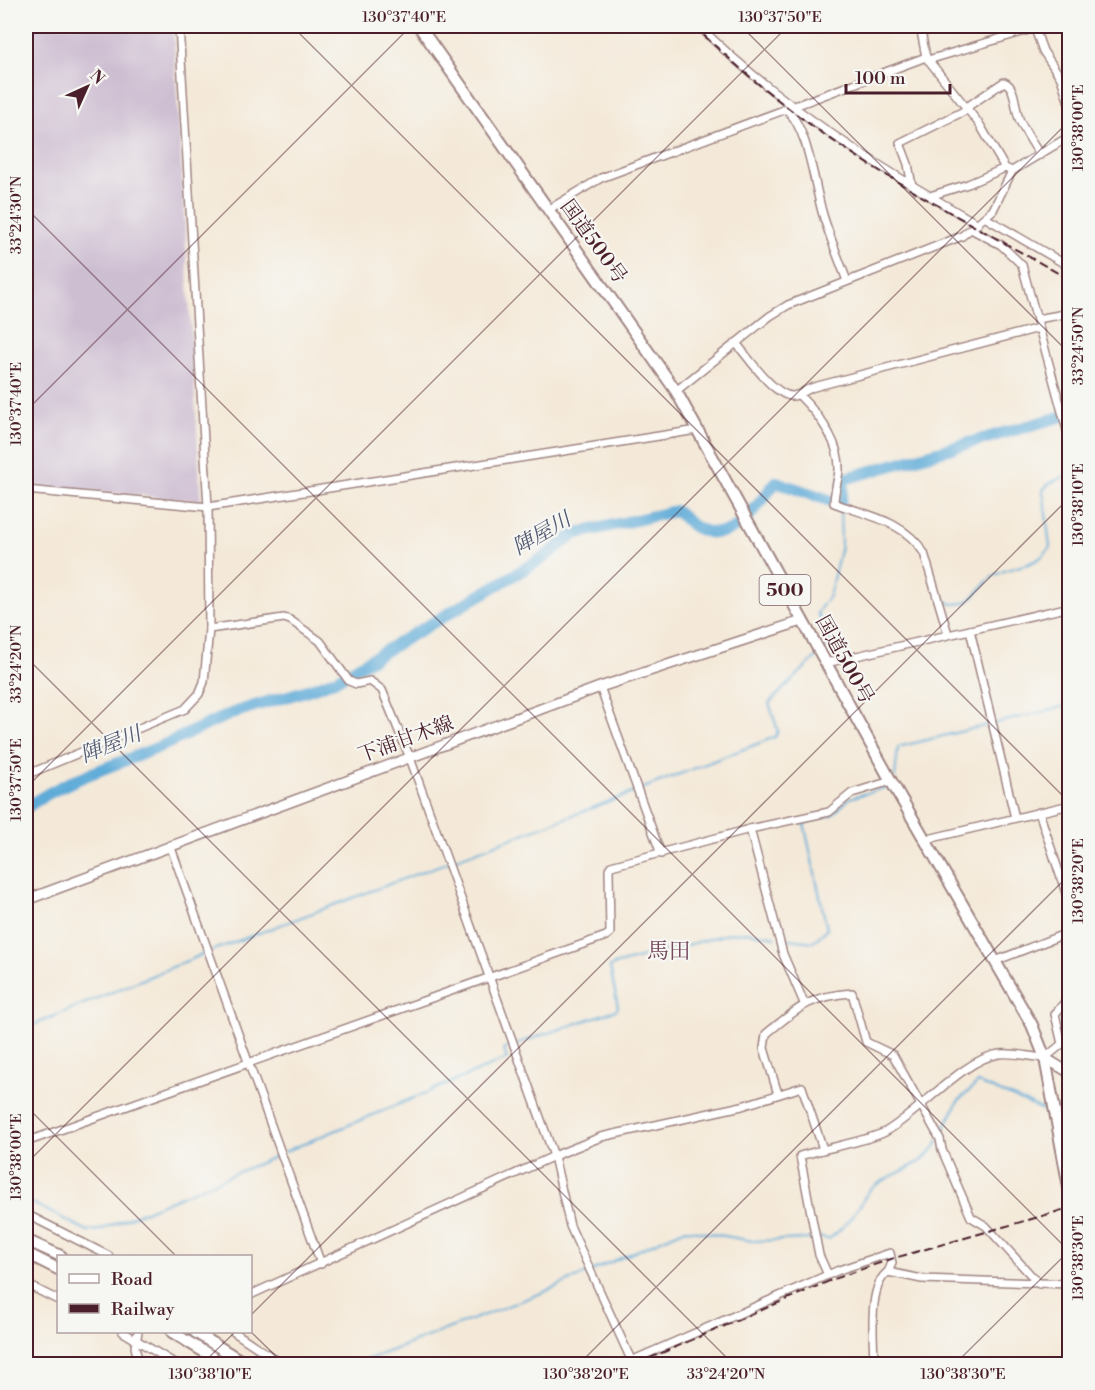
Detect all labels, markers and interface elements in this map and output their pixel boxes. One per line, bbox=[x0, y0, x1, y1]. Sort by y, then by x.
text: 130°37'40"E bbox=[362, 8, 446, 27]
text: 130°37'50"E bbox=[738, 8, 822, 27]
north arrow bbox=[57, 57, 117, 117]
scale bar bbox=[846, 57, 950, 95]
text: N bbox=[85, 66, 109, 89]
text: 100 m bbox=[855, 67, 906, 90]
text: 130°38'00"E bbox=[1069, 84, 1088, 172]
text: 33°24'30"N bbox=[7, 176, 26, 254]
street label: 国道500号 bbox=[554, 195, 632, 289]
text: 33°24'50"N bbox=[1069, 307, 1088, 385]
text: 130°37'40"E bbox=[7, 362, 26, 446]
text: 130°38'10"E bbox=[1069, 463, 1088, 547]
water label: 陣屋川 bbox=[508, 506, 578, 561]
road number: 500 bbox=[760, 575, 810, 605]
street label: 国道500号 bbox=[809, 611, 879, 709]
text: 33°24'20"N bbox=[7, 625, 26, 703]
street label: 下浦甘木線 bbox=[355, 711, 457, 769]
water label: 陣屋川 bbox=[77, 720, 147, 769]
text: 130°37'50"E bbox=[7, 738, 26, 822]
text: 130°38'20"E bbox=[1069, 838, 1088, 924]
district label: 馬田 bbox=[647, 938, 691, 965]
text: 130°38'00"E bbox=[7, 1113, 26, 1201]
text: 130°38'30"E bbox=[1069, 1215, 1088, 1301]
legend bbox=[57, 1255, 252, 1333]
text: Road bbox=[111, 1268, 154, 1291]
text: Railway bbox=[111, 1298, 175, 1321]
text: 130°38'10"E bbox=[168, 1365, 252, 1384]
text: 130°38'20"E bbox=[543, 1365, 629, 1384]
text: 33°24'20"N bbox=[687, 1365, 765, 1384]
text: 130°38'30"E bbox=[920, 1365, 1006, 1384]

